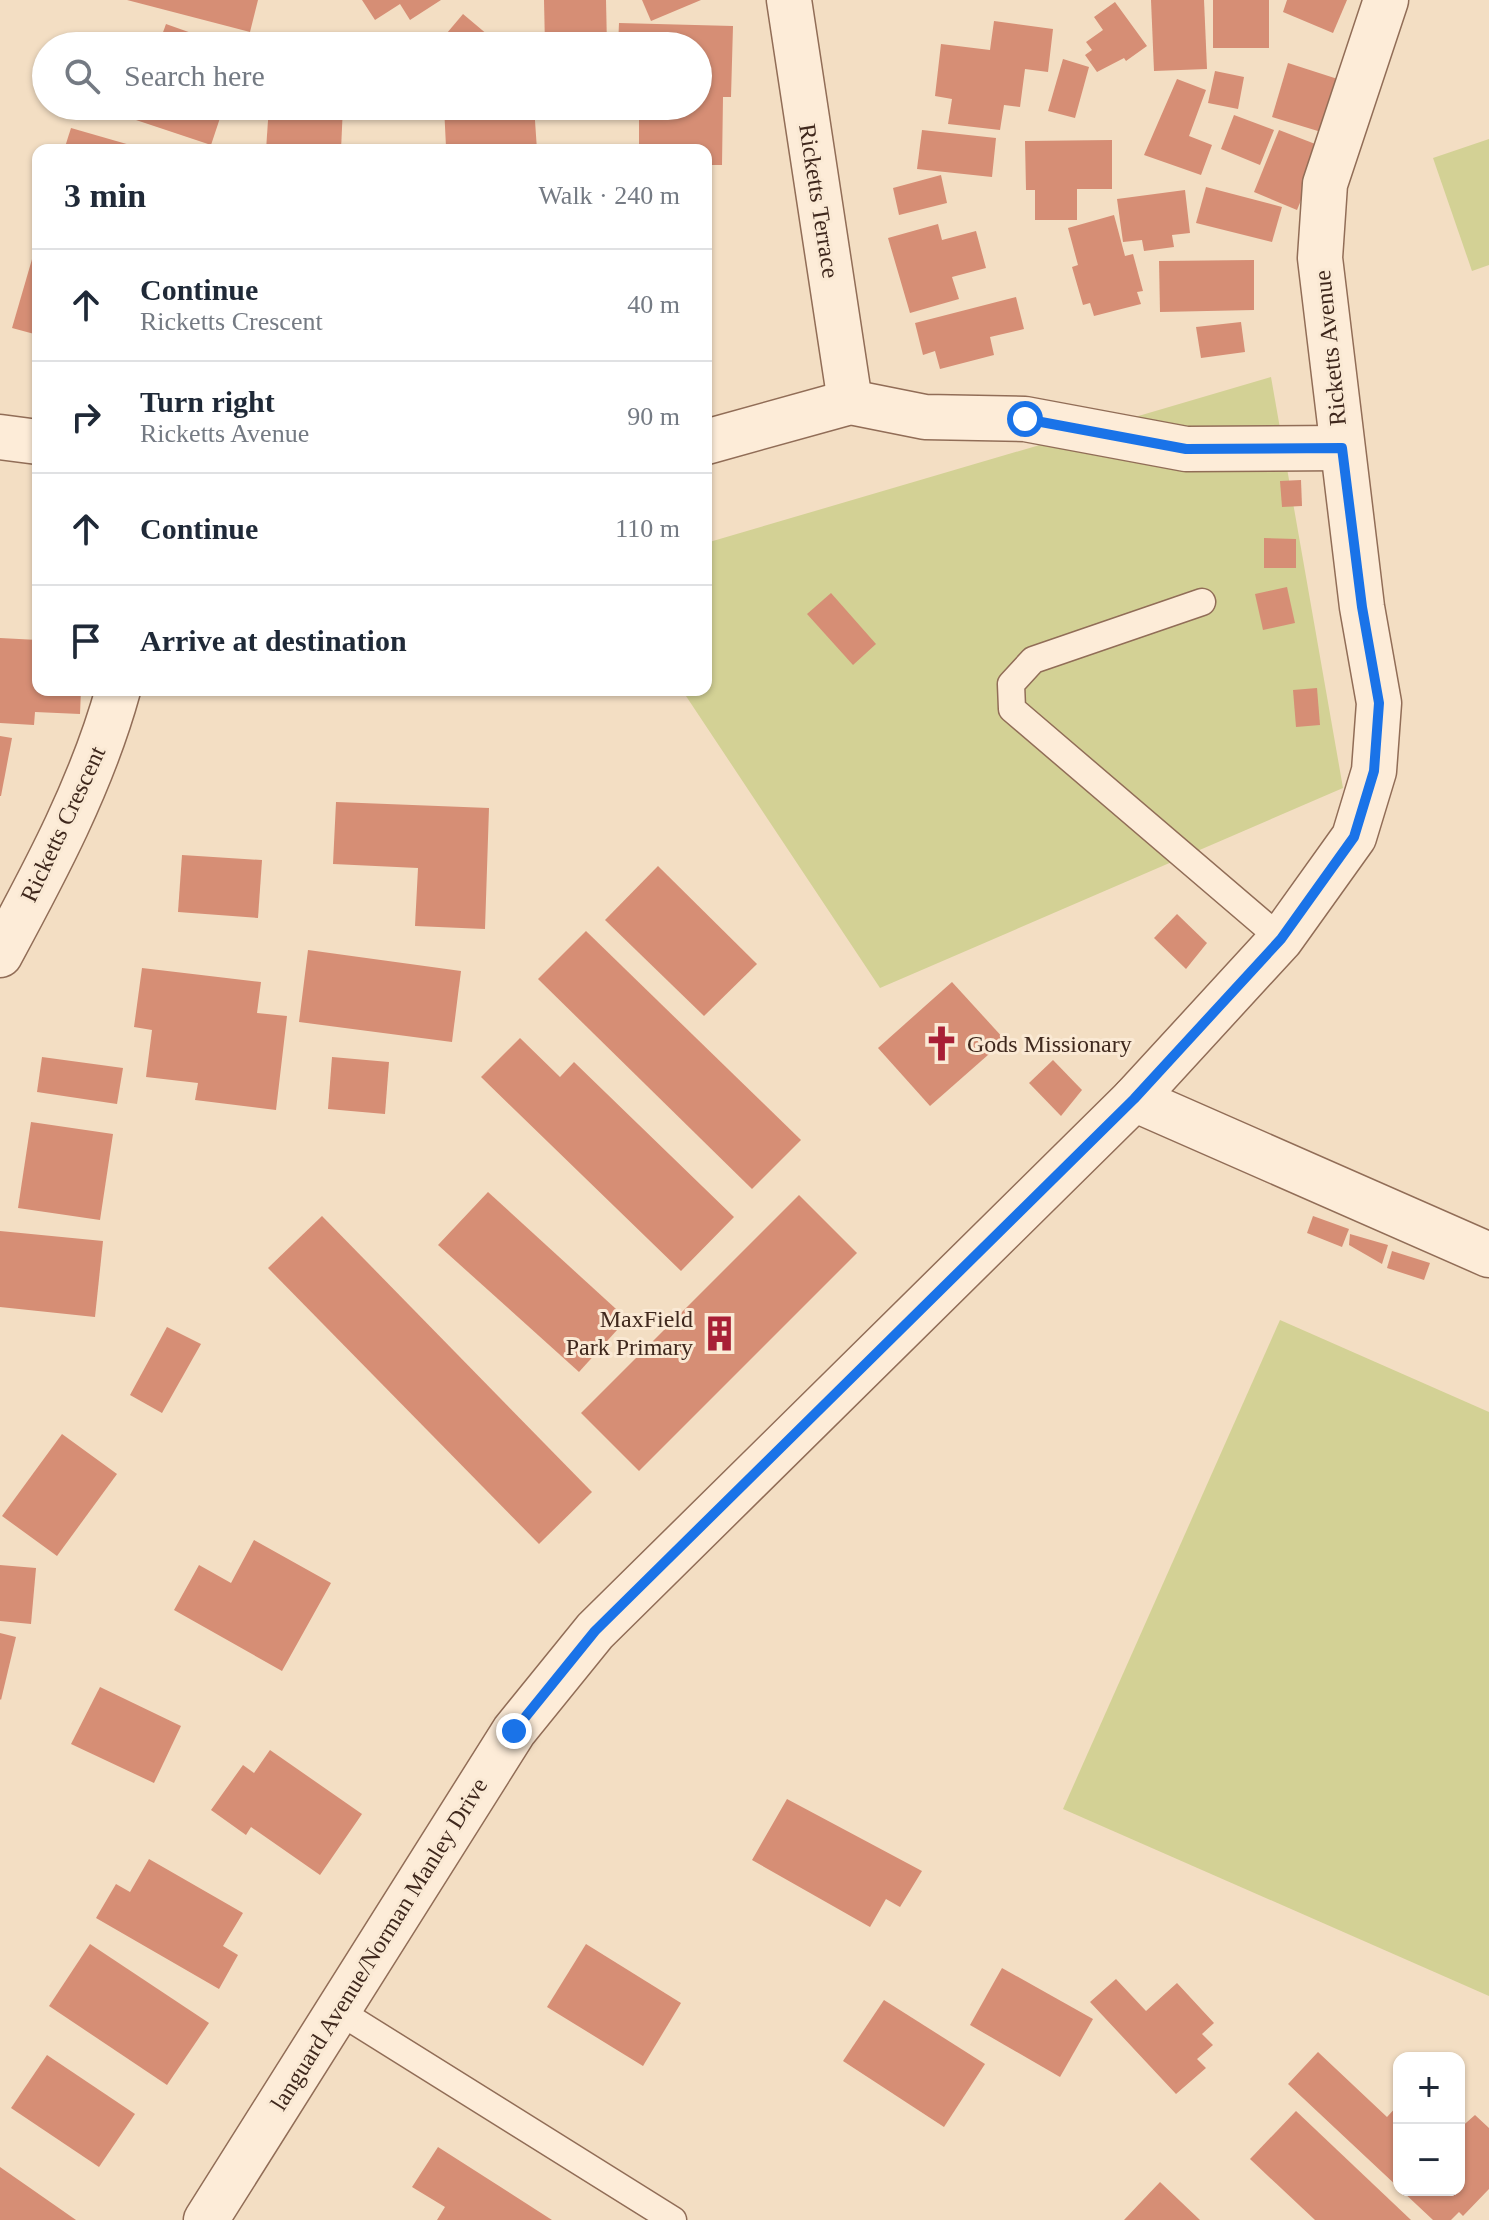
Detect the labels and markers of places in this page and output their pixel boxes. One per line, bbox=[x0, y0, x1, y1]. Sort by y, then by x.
church icon: Gods Missionary bbox=[922, 1025, 960, 1063]
place label: Gods Missionary bbox=[967, 1031, 1132, 1057]
place label: MaxField Park Primary bbox=[566, 1306, 693, 1360]
building icon: MaxField Park Primary bbox=[700, 1314, 738, 1352]

